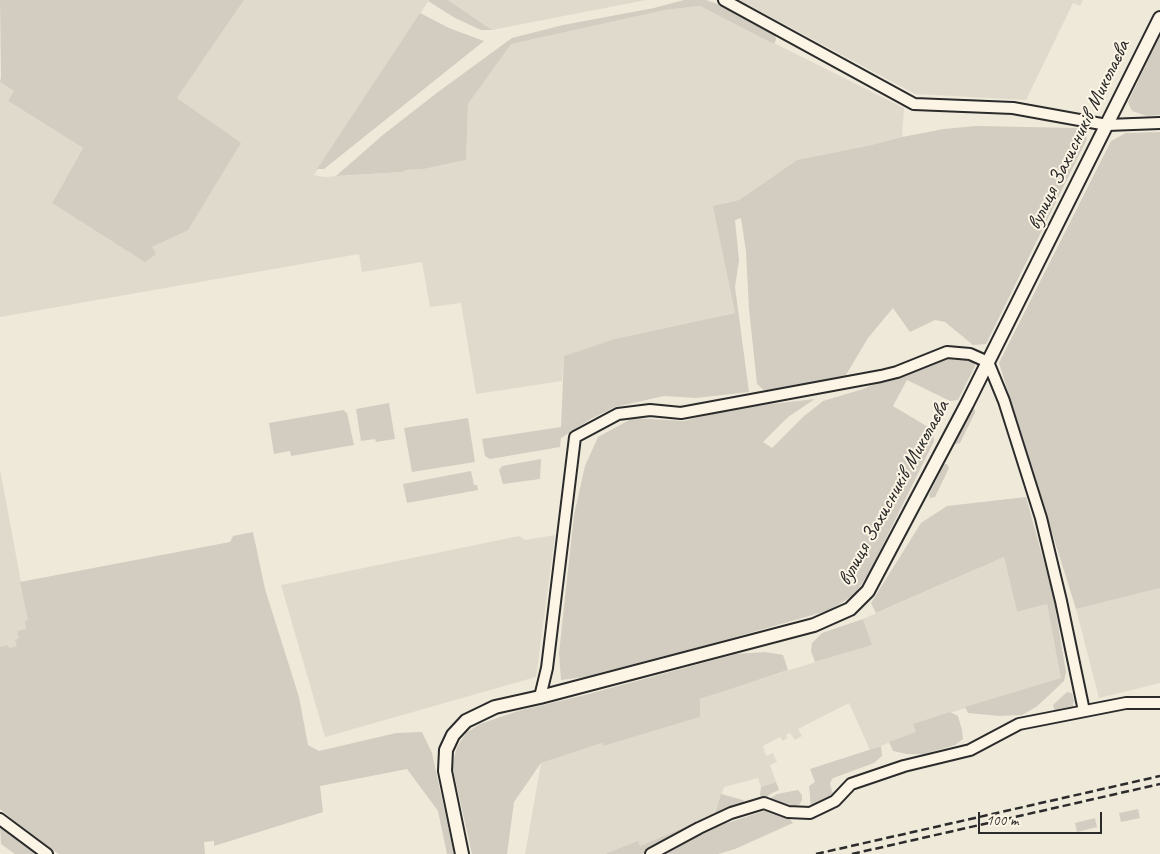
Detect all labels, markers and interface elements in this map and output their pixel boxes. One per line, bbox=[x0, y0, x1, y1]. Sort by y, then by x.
street label: вулиця Захисників Миколаєва bbox=[1022, 36, 1136, 234]
street label: вулиця Захисників Миколаєва bbox=[833, 396, 955, 590]
scale bar bbox=[980, 802, 1104, 834]
text: 100 m bbox=[986, 811, 1018, 830]

